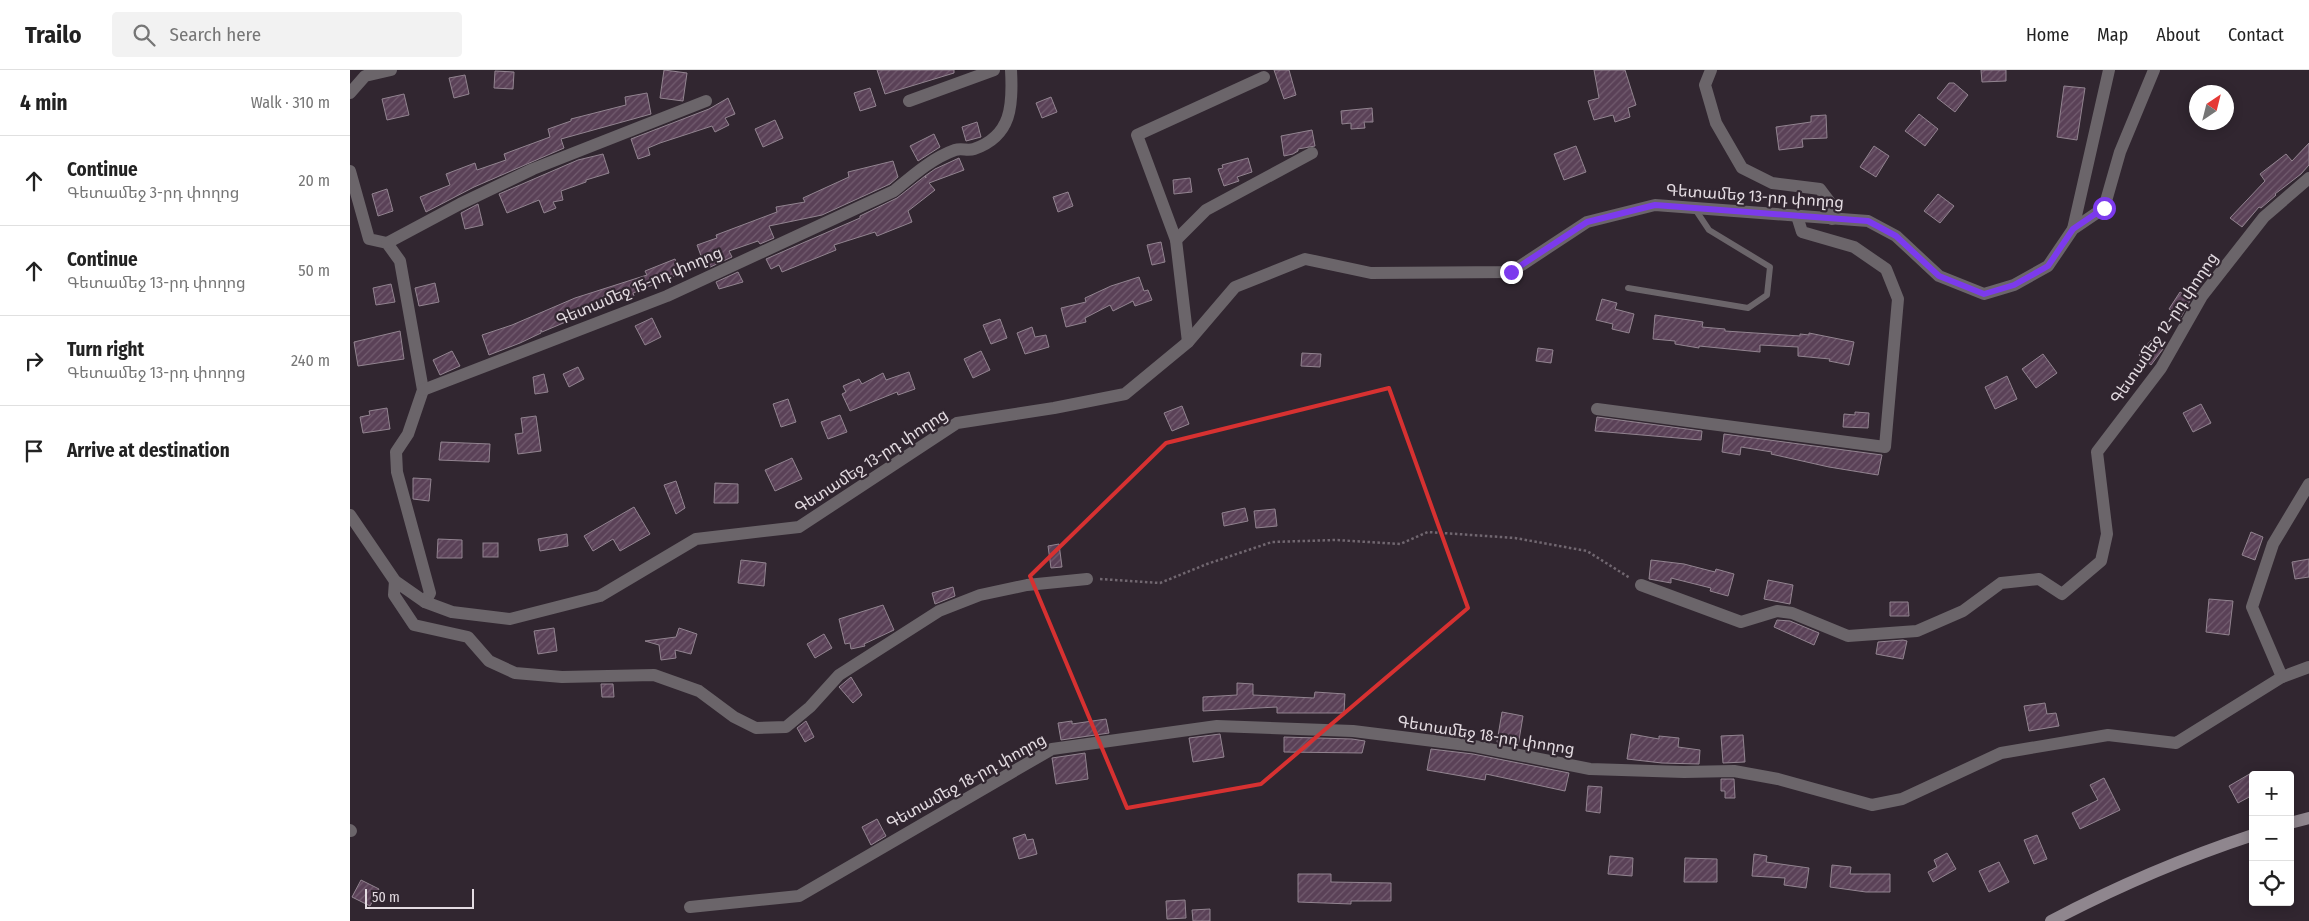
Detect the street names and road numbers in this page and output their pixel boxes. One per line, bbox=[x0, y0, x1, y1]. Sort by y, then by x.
street label: Գետամեջ 13-րդ փողոց bbox=[1665, 180, 1845, 212]
street label: Գետամեջ 15-րդ փողոց bbox=[553, 242, 725, 330]
street label: Գետամեջ 12-րդ փողոց bbox=[2106, 249, 2222, 407]
street label: Գետամեջ 13-րդ փողոց bbox=[791, 404, 951, 518]
street label: Գետամեջ 18-րդ փողոց bbox=[1396, 712, 1576, 758]
street label: Գետամեջ 18-րդ փողոց bbox=[883, 729, 1049, 833]

